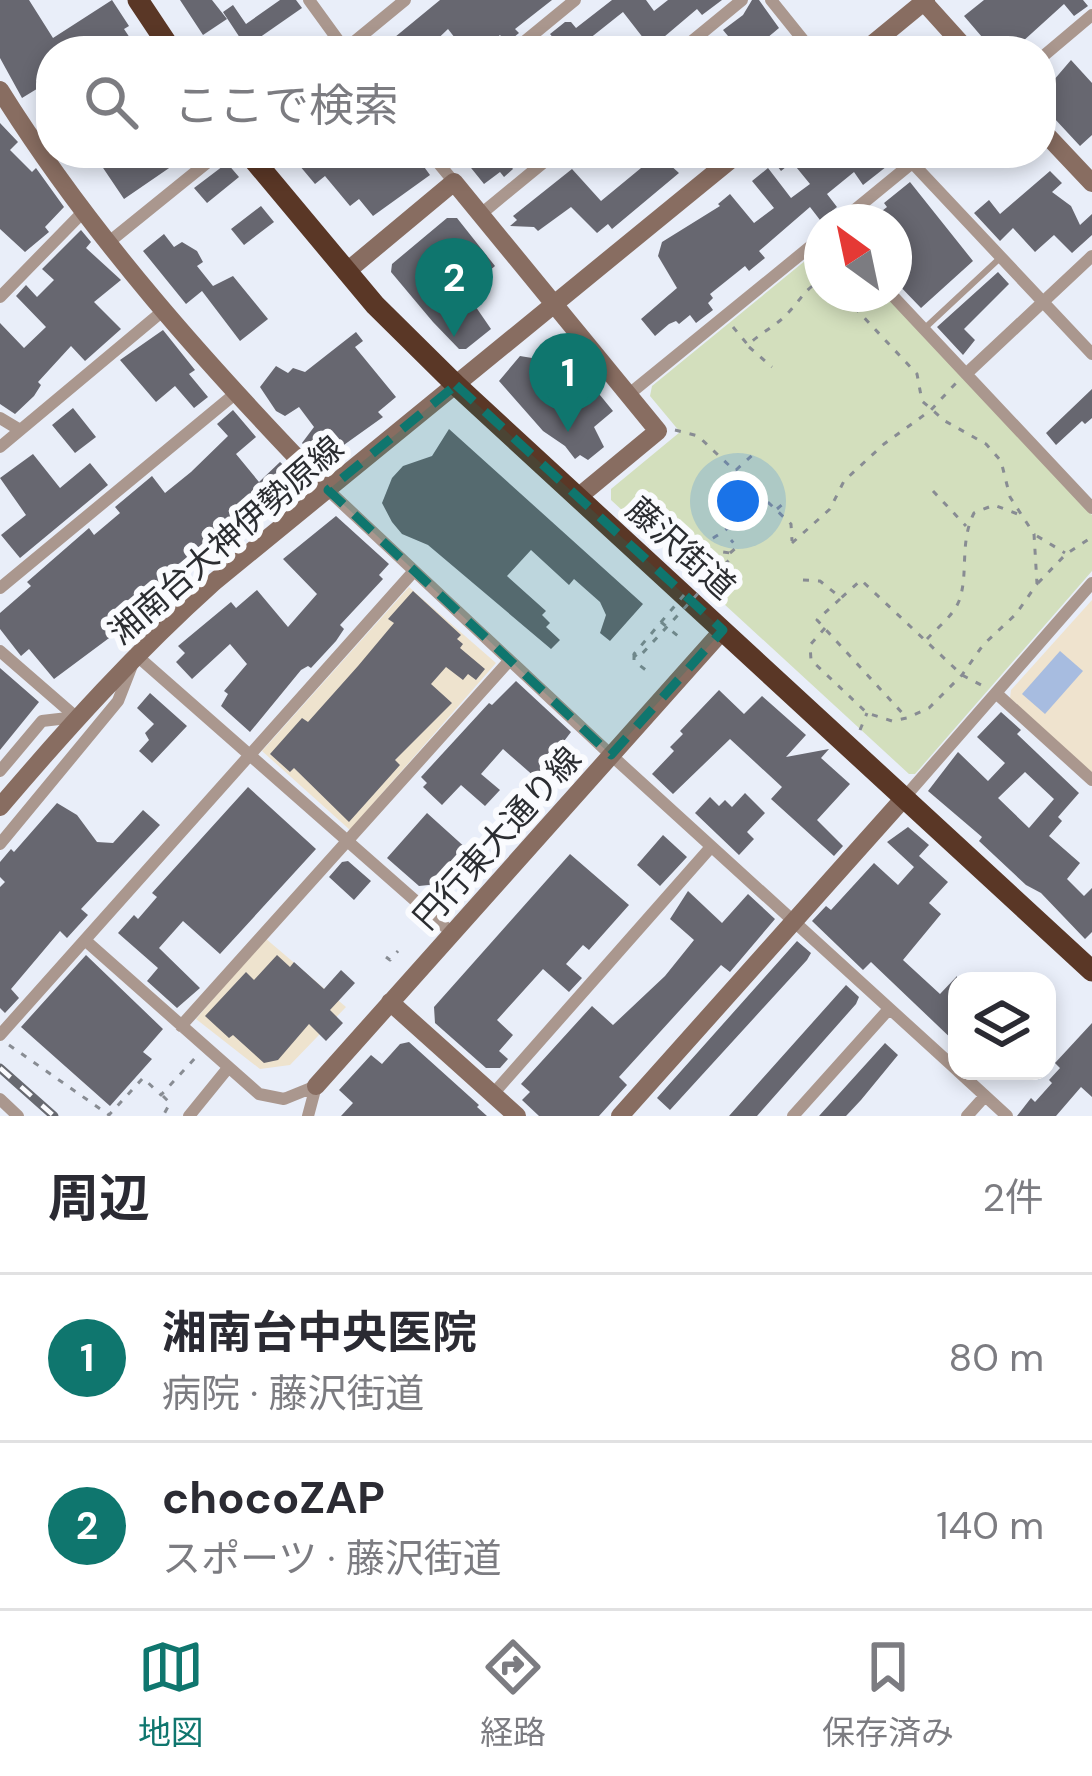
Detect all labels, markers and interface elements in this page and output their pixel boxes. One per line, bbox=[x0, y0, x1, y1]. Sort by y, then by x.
search box bbox=[36, 36, 1056, 168]
icon: search bbox=[78, 69, 144, 135]
text: ここで検索 bbox=[174, 76, 399, 135]
north arrow bbox=[804, 204, 912, 312]
pin: 2 bbox=[415, 238, 493, 337]
pin: 1 bbox=[529, 333, 607, 432]
street label: 湘南台大神伊勢原線 bbox=[100, 426, 352, 654]
your location bbox=[708, 471, 768, 531]
street label: 藤沢街道 bbox=[618, 488, 744, 608]
street label: 円行東大通り線 bbox=[404, 738, 590, 938]
map controls bbox=[948, 972, 1056, 1080]
button: layers bbox=[948, 972, 1056, 1080]
text: 周辺 bbox=[48, 1165, 150, 1232]
text: 2件 bbox=[983, 1172, 1044, 1223]
text: 湘南台中央医院 bbox=[162, 1303, 477, 1362]
text: 1 bbox=[80, 1332, 94, 1383]
text: 80 m bbox=[948, 1332, 1044, 1383]
text: 病院 · 藤沢街道 bbox=[162, 1368, 424, 1419]
text: chocoZAP bbox=[162, 1468, 385, 1527]
text: 2 bbox=[76, 1500, 98, 1551]
text: 140 m bbox=[936, 1500, 1044, 1551]
text: スポーツ · 藤沢街道 bbox=[162, 1533, 502, 1584]
tab: 地図 bbox=[138, 1634, 204, 1754]
tab: 経路 bbox=[480, 1634, 546, 1754]
tab: 保存済み bbox=[822, 1634, 954, 1754]

